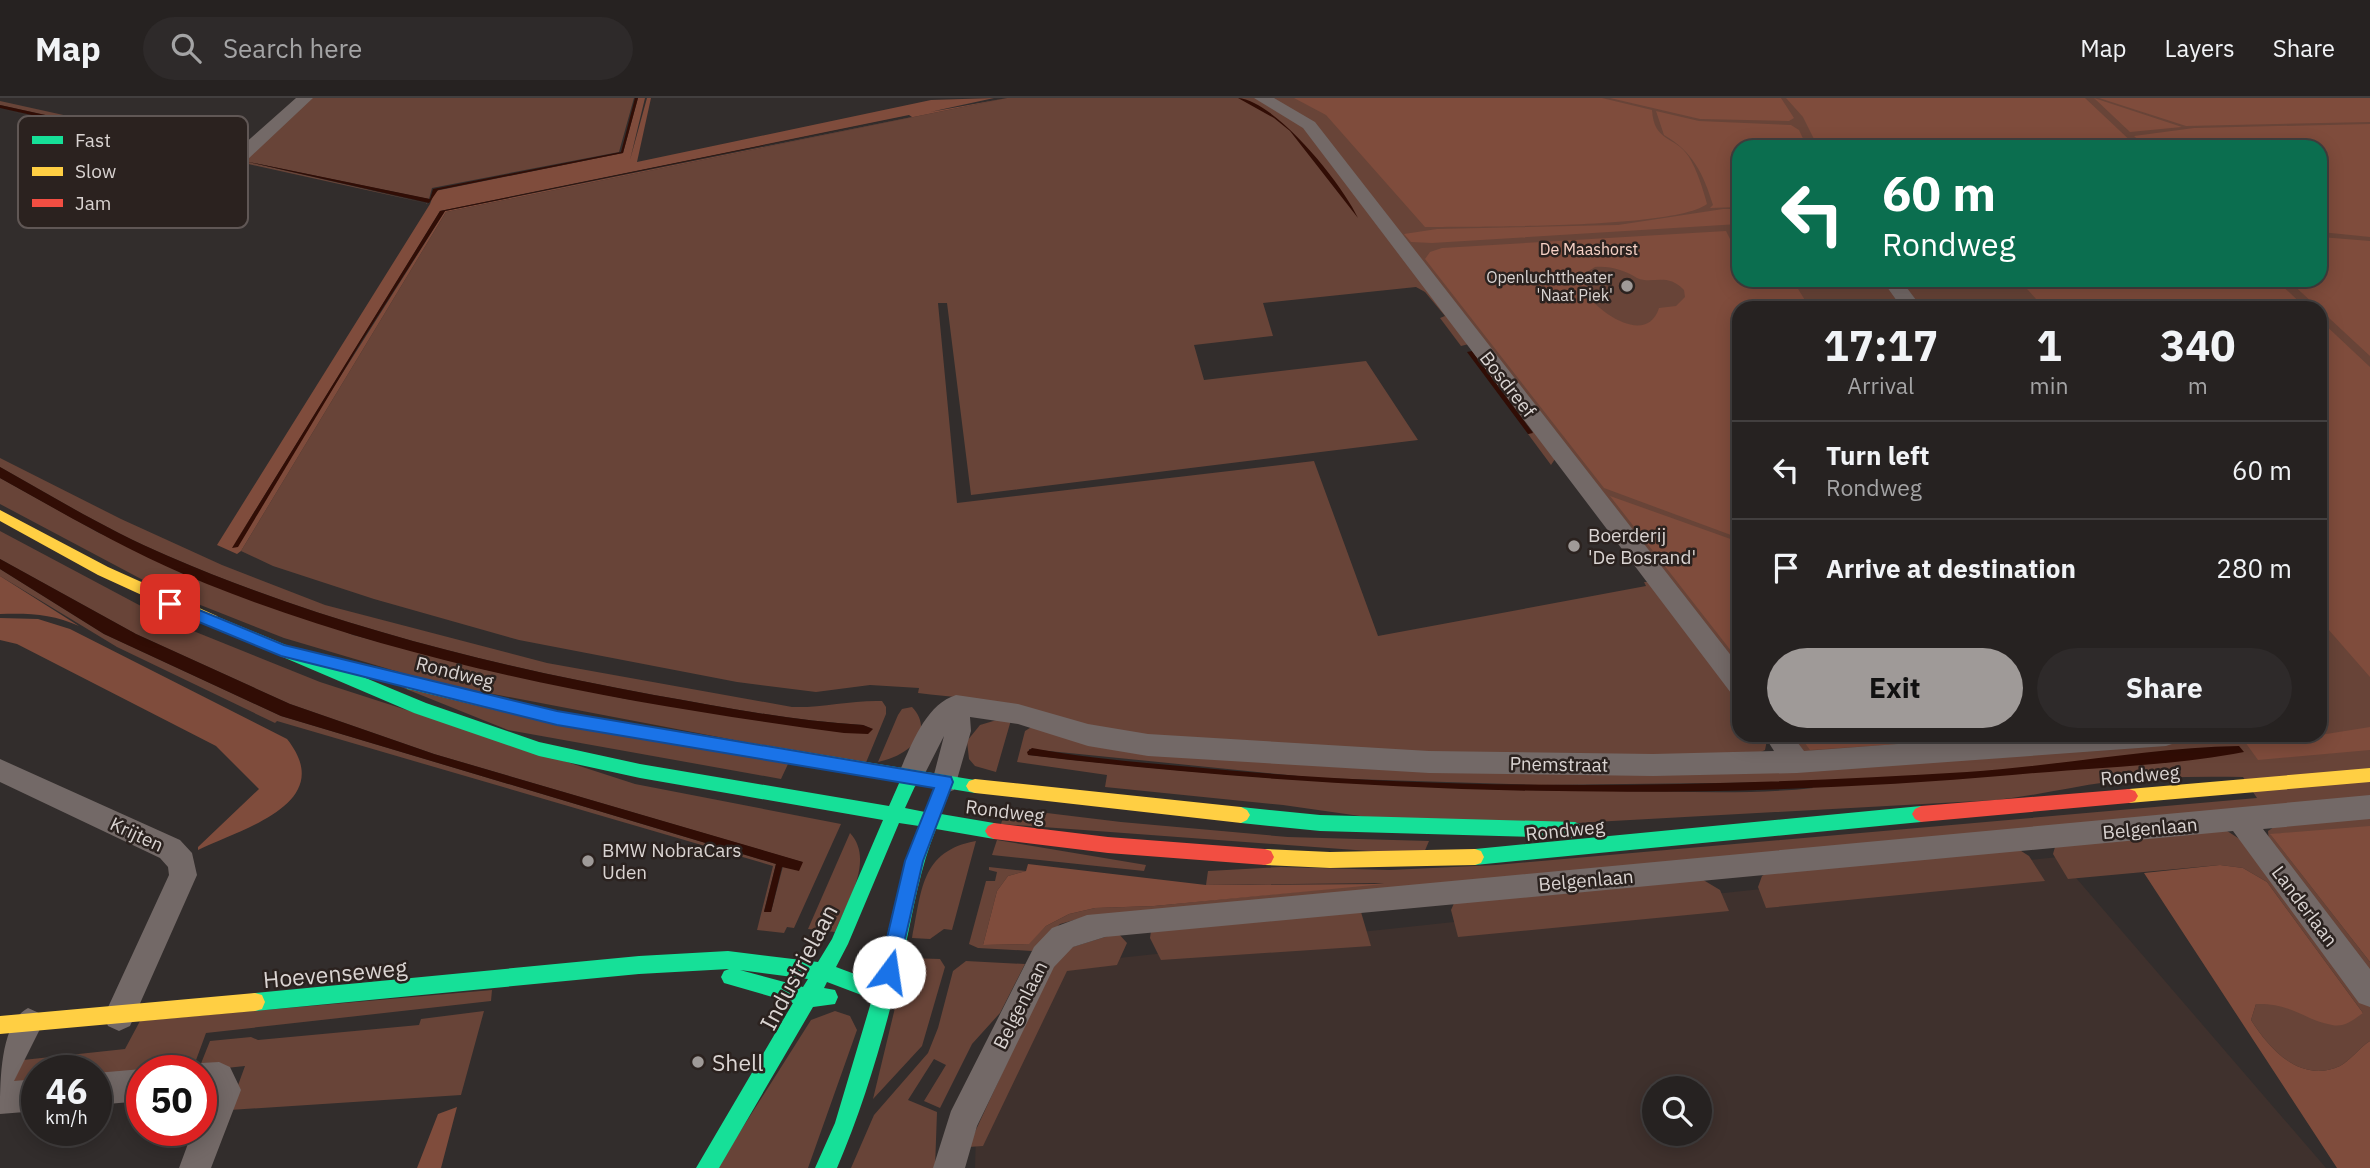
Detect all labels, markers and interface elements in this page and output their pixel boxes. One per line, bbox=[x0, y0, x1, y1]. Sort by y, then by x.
search box bbox=[143, 17, 633, 80]
text: Map bbox=[35, 27, 101, 70]
icon: search bbox=[167, 29, 205, 67]
text: Search here bbox=[223, 31, 362, 65]
text: Map bbox=[2080, 32, 2127, 64]
text: Layers bbox=[2165, 32, 2235, 64]
text: Share bbox=[2273, 32, 2335, 64]
legend bbox=[18, 116, 248, 228]
text: Fast bbox=[75, 128, 111, 152]
text: Slow bbox=[75, 159, 116, 183]
text: 60 m bbox=[1882, 161, 1996, 224]
icon: left bbox=[1767, 168, 1858, 259]
text: Jam bbox=[75, 191, 111, 215]
text: Rondweg bbox=[1882, 223, 2016, 265]
park label: De Maashorst bbox=[1540, 239, 1638, 259]
place label: Openluchttheater 'Naat Piek' bbox=[1486, 267, 1613, 305]
marker: Openluchttheater 'Naat Piek' bbox=[1619, 278, 1635, 294]
text: 17:17 bbox=[1823, 318, 1938, 373]
text: 1 bbox=[2036, 318, 2062, 373]
text: 340 bbox=[2160, 318, 2236, 373]
street label: Bosdreef bbox=[1475, 346, 1541, 422]
text: Arrival bbox=[1847, 370, 1914, 400]
text: min bbox=[2030, 370, 2068, 400]
text: m bbox=[2188, 370, 2208, 400]
text: Turn left bbox=[1826, 438, 1929, 472]
icon: left bbox=[1767, 451, 1805, 489]
text: 60 m bbox=[2232, 453, 2292, 487]
text: Rondweg bbox=[1826, 472, 1922, 502]
place label: Boerderij 'De Bosrand' bbox=[1588, 523, 1696, 569]
marker: Boerderij 'De Bosrand' bbox=[1566, 538, 1582, 554]
icon: arrive bbox=[1767, 549, 1805, 587]
text: Arrive at destination bbox=[1826, 551, 2076, 585]
text: 280 m bbox=[2216, 551, 2292, 585]
pin bbox=[140, 574, 200, 634]
icon: arrive bbox=[151, 585, 189, 623]
button: Exit bbox=[1767, 648, 2023, 728]
button: Share bbox=[2037, 648, 2292, 728]
street label: Rondweg bbox=[414, 651, 496, 693]
street label: Pnemstraat bbox=[1509, 751, 1609, 777]
street label: Rondweg bbox=[2099, 760, 2181, 790]
street label: Rondweg bbox=[964, 794, 1046, 828]
street label: Krijten bbox=[106, 811, 168, 857]
street label: Belgenlaan bbox=[2101, 812, 2199, 844]
street label: Rondweg bbox=[1524, 814, 1606, 846]
place label: BMW NobraCars Uden bbox=[602, 838, 742, 884]
marker: BMW NobraCars Uden bbox=[580, 853, 596, 869]
street label: Landerlaan bbox=[2267, 861, 2343, 951]
street label: Belgenlaan bbox=[1537, 864, 1635, 896]
street label: Industrielaan bbox=[752, 899, 844, 1035]
position arrow bbox=[852, 935, 926, 1009]
street label: Hoevenseweg bbox=[262, 952, 408, 994]
street label: Belgenlaan bbox=[988, 957, 1052, 1053]
place label: Shell bbox=[712, 1047, 763, 1077]
marker: Shell bbox=[690, 1054, 706, 1070]
speed limit sign: 50 bbox=[126, 1055, 217, 1146]
text: 46 bbox=[45, 1068, 88, 1114]
map controls bbox=[1642, 1076, 1712, 1146]
button: search bbox=[1642, 1076, 1712, 1146]
text: km/h bbox=[45, 1106, 88, 1129]

